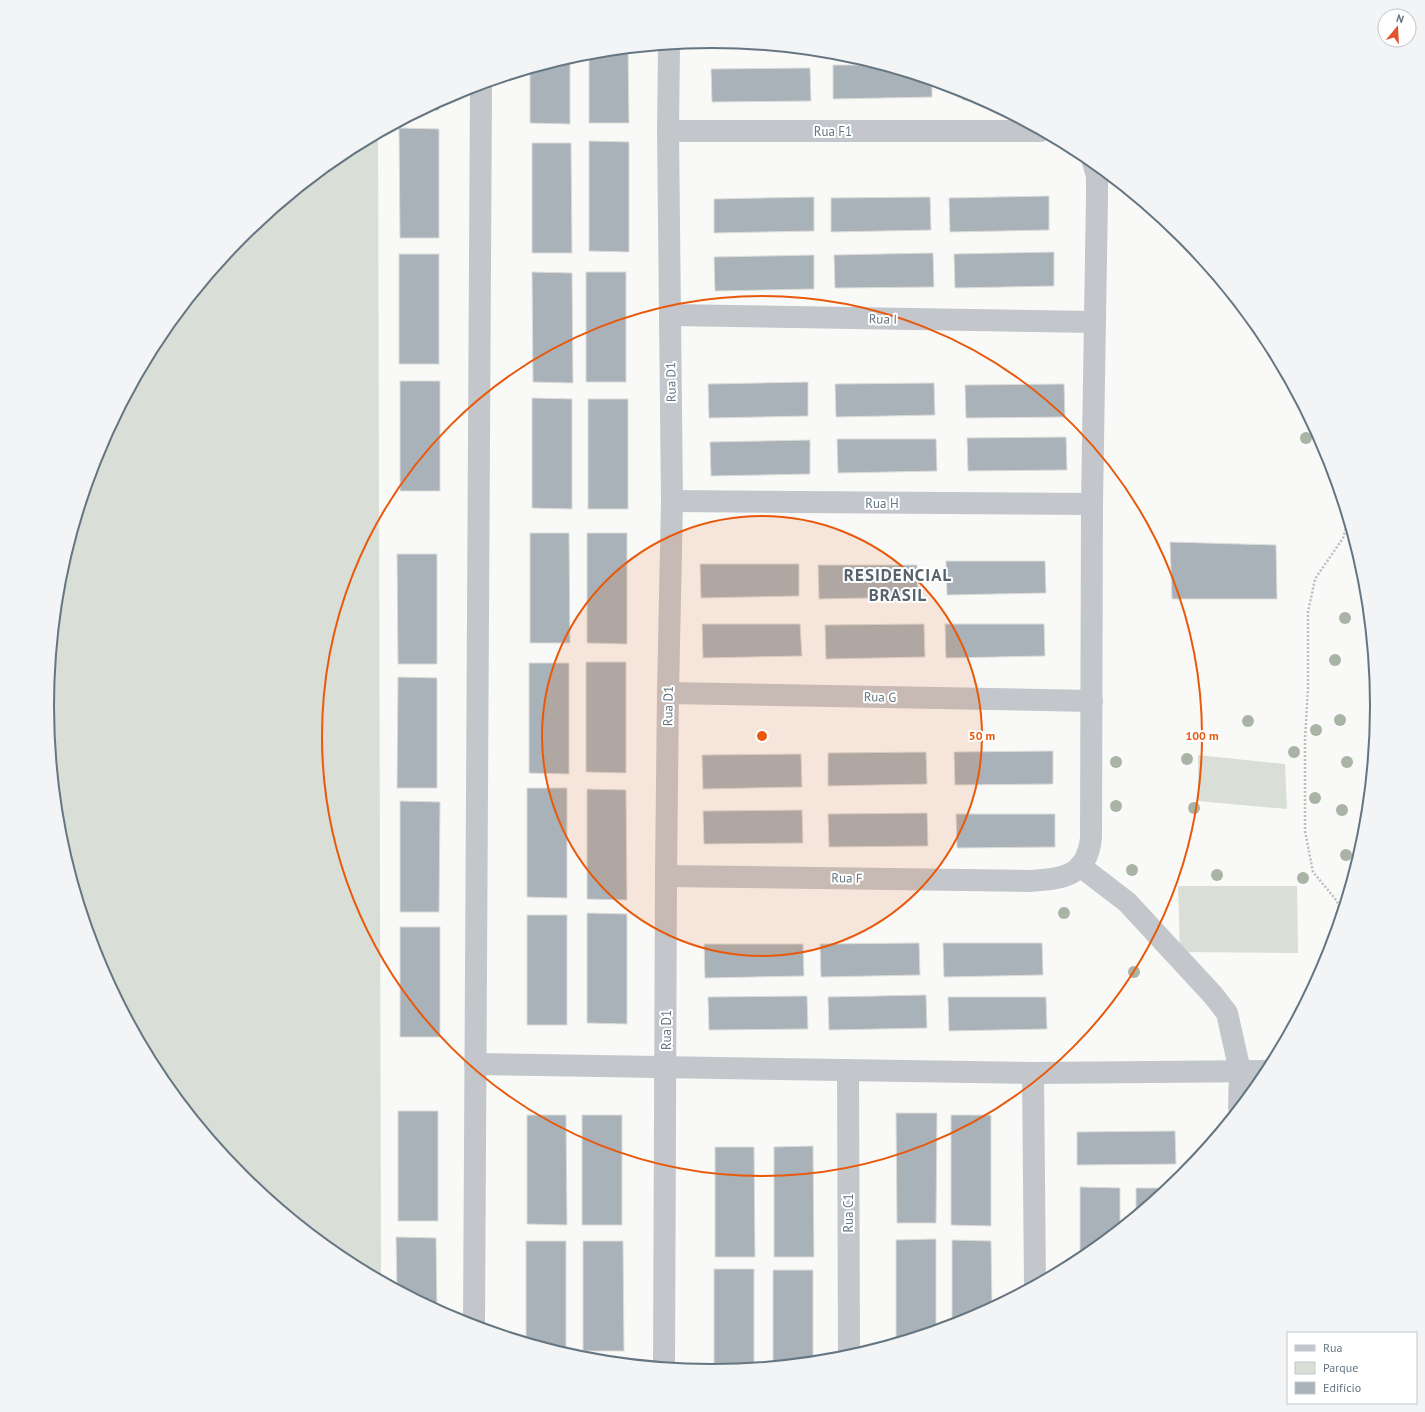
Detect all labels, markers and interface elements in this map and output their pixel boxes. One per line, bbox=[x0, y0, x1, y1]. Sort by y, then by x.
north arrow bbox=[1377, 8, 1417, 48]
text: N bbox=[1394, 11, 1406, 26]
street label: Rua F1 bbox=[814, 123, 852, 140]
street label: Rua I bbox=[869, 310, 897, 328]
street label: Rua D1 bbox=[662, 362, 680, 402]
street label: Rua H bbox=[865, 495, 899, 512]
district label: RESIDENCIAL BRASIL bbox=[844, 564, 952, 606]
street label: Rua D1 bbox=[659, 686, 677, 726]
street label: Rua G bbox=[864, 688, 896, 706]
text: 50 m bbox=[969, 728, 995, 743]
text: 100 m bbox=[1185, 728, 1219, 743]
centre of rings bbox=[755, 729, 769, 743]
street label: Rua F bbox=[831, 869, 863, 887]
street label: Rua D1 bbox=[658, 1010, 675, 1050]
street label: Rua C1 bbox=[840, 1193, 857, 1233]
legend bbox=[1287, 1332, 1417, 1404]
text: Rua bbox=[1323, 1340, 1342, 1355]
text: Parque bbox=[1323, 1360, 1358, 1375]
text: Edifício bbox=[1323, 1380, 1361, 1395]

